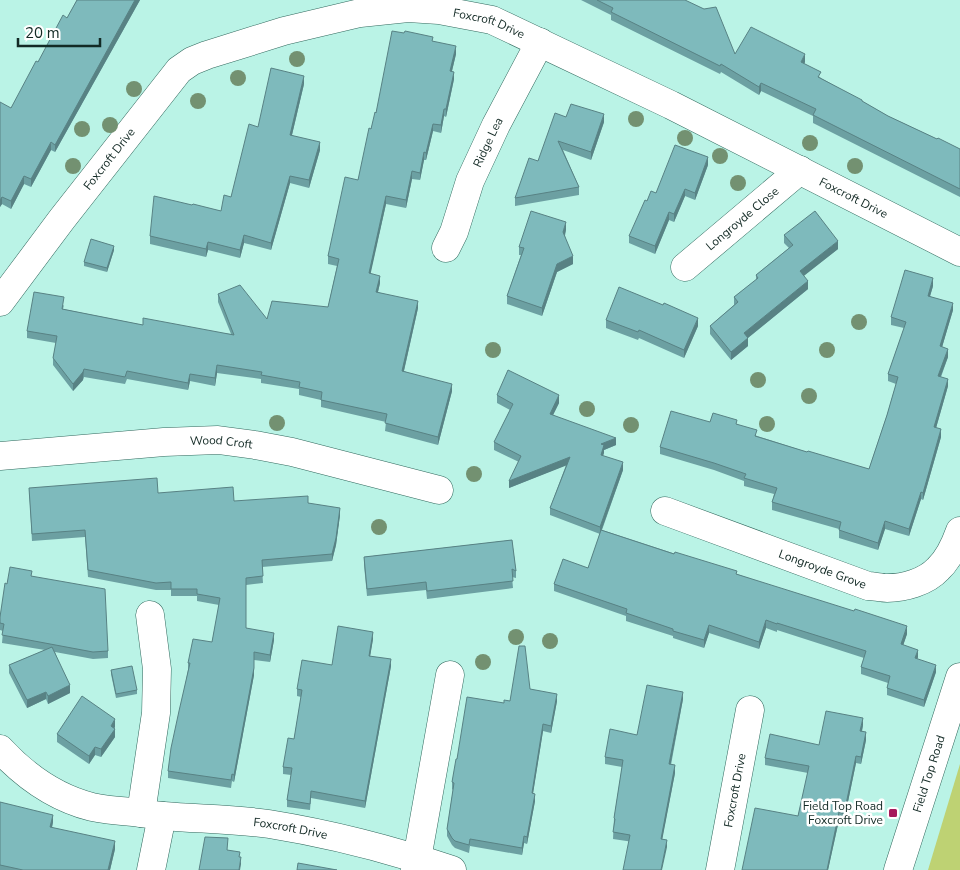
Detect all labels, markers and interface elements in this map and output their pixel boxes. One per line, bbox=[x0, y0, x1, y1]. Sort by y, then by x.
street label: Foxcroft Drive bbox=[452, 5, 527, 42]
scale bar bbox=[18, 15, 100, 47]
text: 20 m bbox=[25, 23, 60, 43]
street label: Ridge Lea bbox=[469, 114, 507, 170]
street label: Foxcroft Drive bbox=[80, 124, 139, 193]
street label: Foxcroft Drive bbox=[817, 174, 891, 222]
street label: Longroyde Close bbox=[702, 183, 782, 254]
street label: Wood Croft bbox=[190, 432, 254, 453]
street label: Longroyde Grove bbox=[776, 546, 869, 593]
street label: Field Top Road bbox=[909, 733, 949, 815]
street label: Foxcroft Drive bbox=[720, 752, 750, 829]
place label: Field Top Road Foxcroft Drive bbox=[803, 798, 883, 828]
marker: Field Top Road Foxcroft Drive bbox=[887, 807, 899, 819]
street label: Foxcroft Drive bbox=[253, 814, 329, 843]

